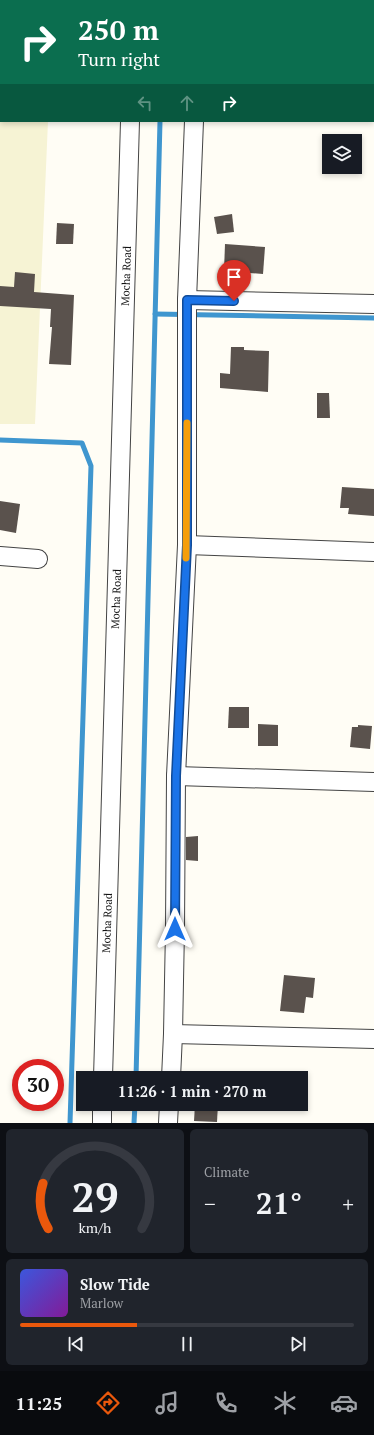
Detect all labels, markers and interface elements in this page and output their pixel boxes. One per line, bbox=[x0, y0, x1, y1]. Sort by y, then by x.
text: 250 m bbox=[78, 11, 159, 48]
icon: right bbox=[12, 16, 64, 68]
text: Turn right bbox=[78, 47, 160, 71]
icon: left bbox=[134, 92, 156, 114]
icon: ahead bbox=[176, 92, 198, 114]
icon: right bbox=[218, 92, 240, 114]
map controls bbox=[322, 134, 362, 174]
button: layers bbox=[322, 134, 362, 174]
street label: Mocha Road bbox=[118, 246, 134, 306]
pin bbox=[217, 260, 251, 301]
icon: arrive bbox=[223, 266, 245, 288]
street label: Mocha Road bbox=[108, 569, 124, 629]
street label: Mocha Road bbox=[99, 893, 115, 953]
position arrow bbox=[154, 908, 196, 950]
speed limit sign: 30 bbox=[12, 1059, 64, 1111]
text: 11:26 · 1 min · 270 m bbox=[118, 1081, 266, 1101]
text: Climate bbox=[204, 1163, 249, 1181]
text: 29 bbox=[71, 1169, 119, 1224]
text: 21° bbox=[256, 1183, 302, 1223]
text: − bbox=[204, 1189, 216, 1218]
text: + bbox=[342, 1189, 354, 1218]
text: km/h bbox=[79, 1218, 112, 1237]
text: Slow Tide bbox=[80, 1274, 150, 1294]
text: Marlow bbox=[80, 1294, 123, 1312]
icon: previous bbox=[65, 1333, 87, 1355]
icon: pause bbox=[176, 1333, 198, 1355]
icon: next bbox=[287, 1333, 309, 1355]
icon: directions bbox=[94, 1389, 122, 1417]
icon: music bbox=[153, 1389, 181, 1417]
icon: phone bbox=[212, 1389, 240, 1417]
icon: climate bbox=[271, 1389, 299, 1417]
icon: car bbox=[330, 1389, 358, 1417]
text: 11:25 bbox=[16, 1391, 62, 1415]

